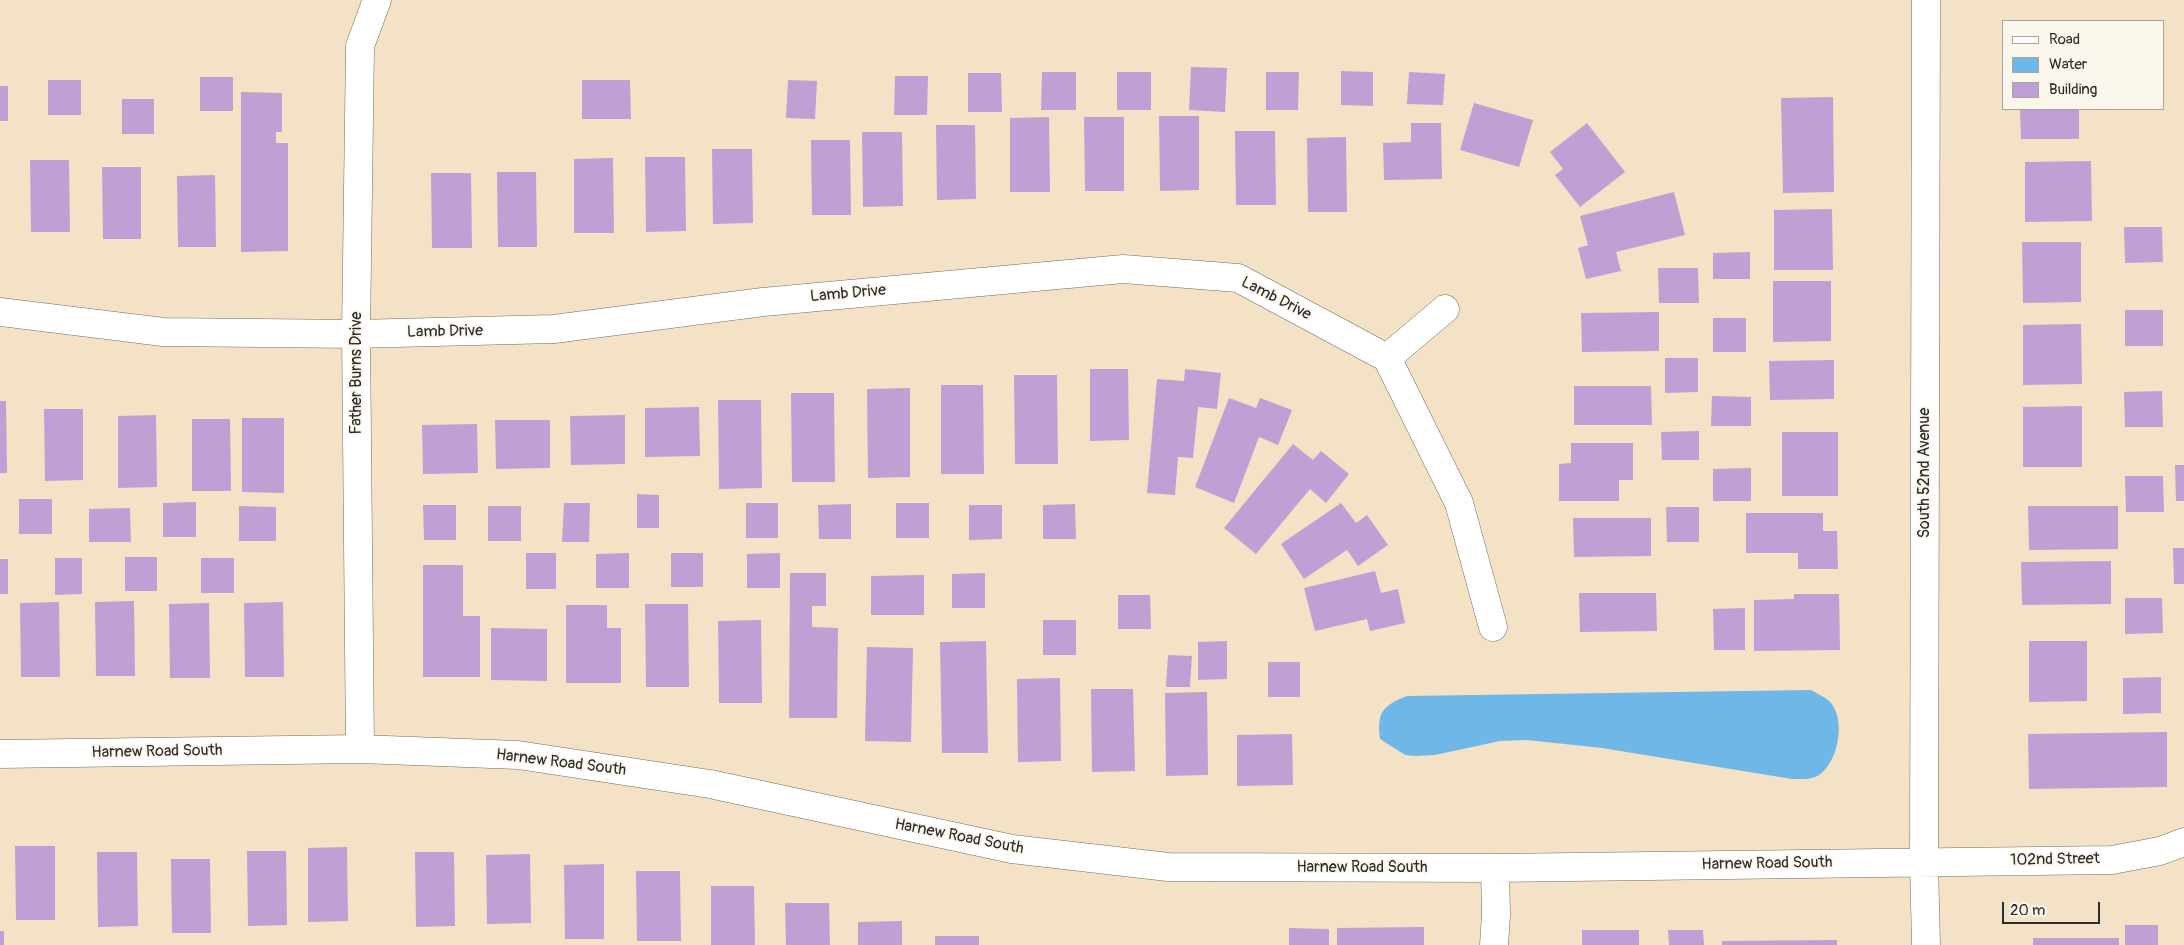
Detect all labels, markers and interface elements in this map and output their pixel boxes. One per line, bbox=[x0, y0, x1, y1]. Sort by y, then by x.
legend bbox=[2002, 20, 2164, 110]
text: Road bbox=[2049, 30, 2080, 49]
text: Water bbox=[2049, 55, 2087, 74]
text: Building bbox=[2049, 80, 2097, 99]
street label: Lamb Drive bbox=[1238, 273, 1314, 325]
street label: Lamb Drive bbox=[809, 281, 887, 307]
street label: Father Burns Drive bbox=[347, 312, 367, 434]
street label: Lamb Drive bbox=[407, 322, 483, 342]
street label: South 52nd Avenue bbox=[1915, 408, 1935, 538]
street label: Harnew Road South bbox=[91, 741, 223, 763]
street label: Harnew Road South bbox=[495, 745, 627, 781]
street label: Harnew Road South bbox=[893, 815, 1025, 859]
street label: 102nd Street bbox=[2010, 850, 2100, 870]
street label: Harnew Road South bbox=[1701, 853, 1833, 875]
street label: Harnew Road South bbox=[1296, 858, 1428, 878]
scale bar bbox=[2004, 892, 2102, 924]
text: 20 m bbox=[2010, 901, 2045, 920]

